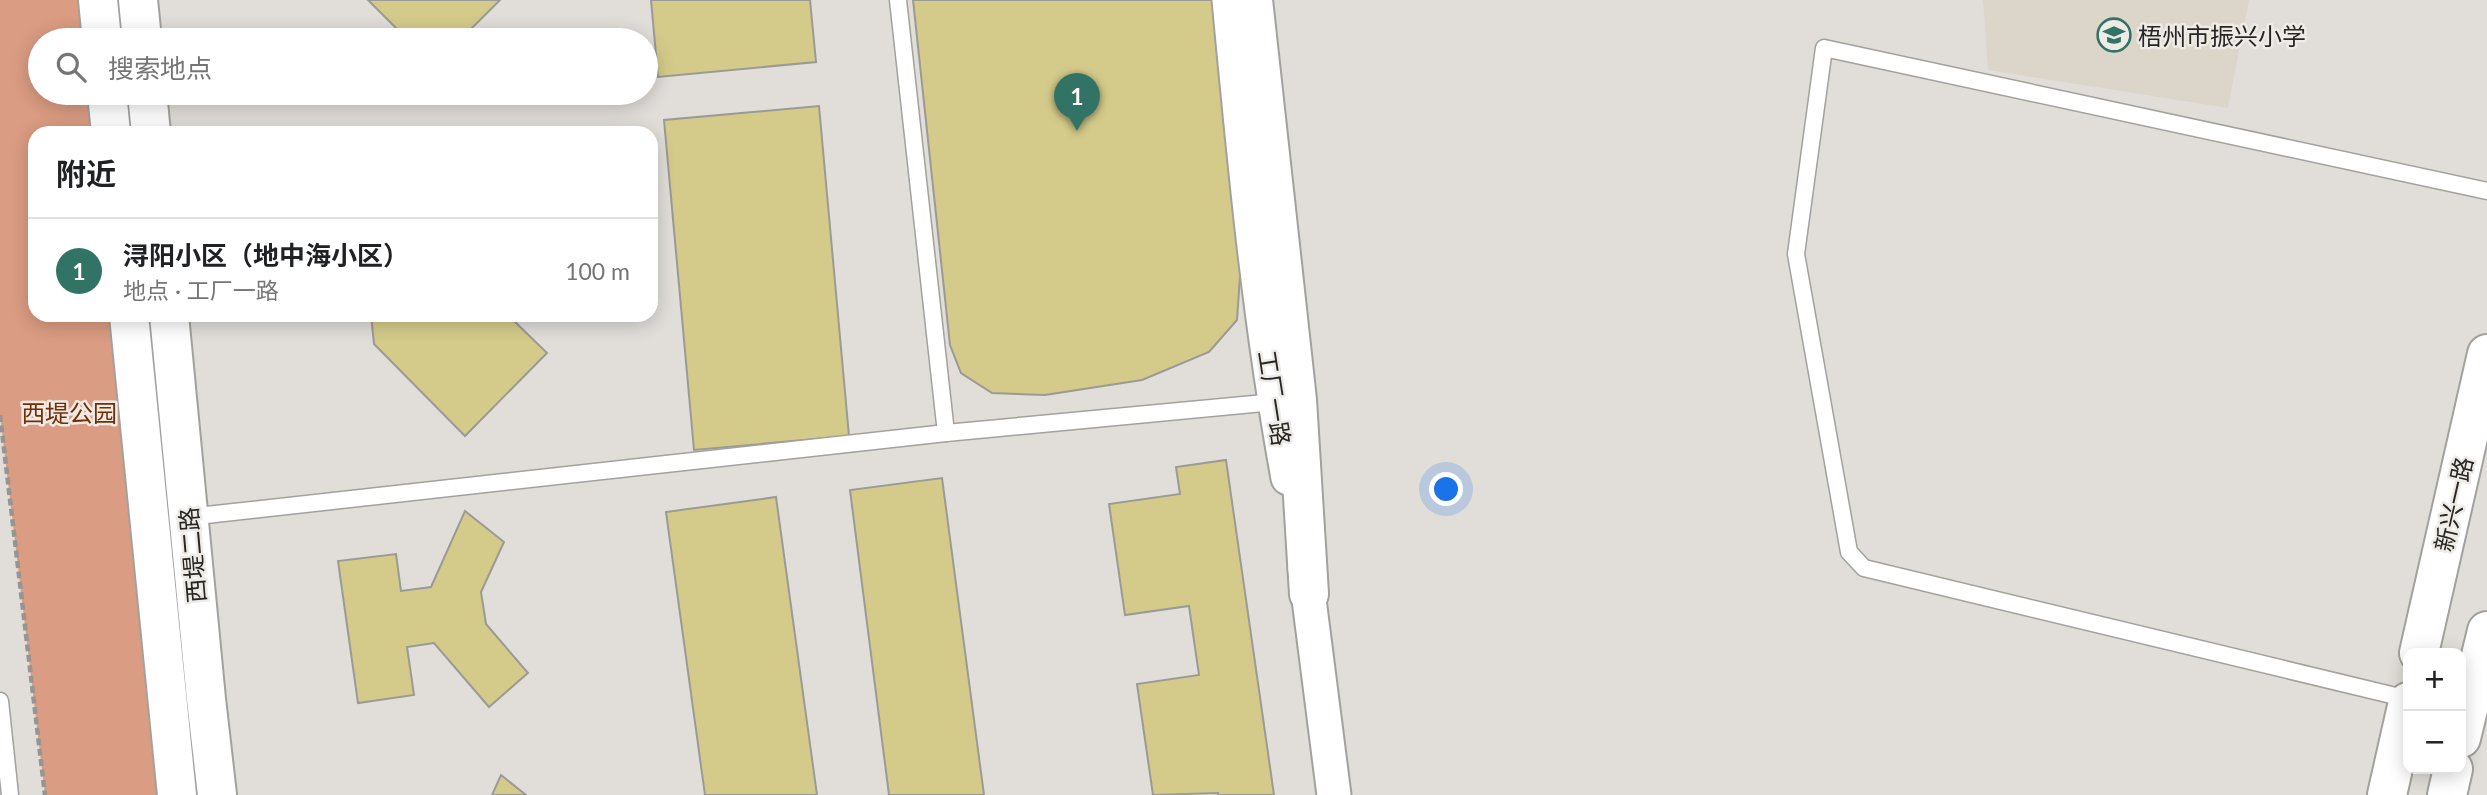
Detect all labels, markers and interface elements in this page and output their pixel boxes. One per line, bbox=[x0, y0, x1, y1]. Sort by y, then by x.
school or university icon: 梧州市振兴小学 bbox=[2095, 16, 2133, 54]
place label: 梧州市振兴小学 bbox=[2138, 21, 2306, 50]
search box bbox=[28, 28, 658, 105]
icon: search bbox=[52, 48, 90, 86]
text: 搜索地点 bbox=[108, 52, 212, 84]
pin: 1 bbox=[1054, 73, 1100, 131]
text: 附近 bbox=[56, 155, 116, 191]
text: 浔阳小区（地中海小区） bbox=[123, 239, 409, 271]
text: 1 bbox=[72, 257, 86, 285]
text: 100 m bbox=[565, 257, 630, 285]
text: 地点 · 工厂一路 bbox=[123, 276, 279, 304]
street label: 工厂一路 bbox=[1253, 348, 1297, 448]
park label: 西堤公园 bbox=[21, 398, 117, 427]
street label: 新兴一路 bbox=[2428, 454, 2478, 554]
your location bbox=[1429, 472, 1463, 506]
street label: 西堤二路 bbox=[173, 506, 211, 604]
map controls bbox=[2403, 648, 2466, 774]
button: + bbox=[2403, 648, 2466, 711]
button: − bbox=[2403, 711, 2466, 774]

